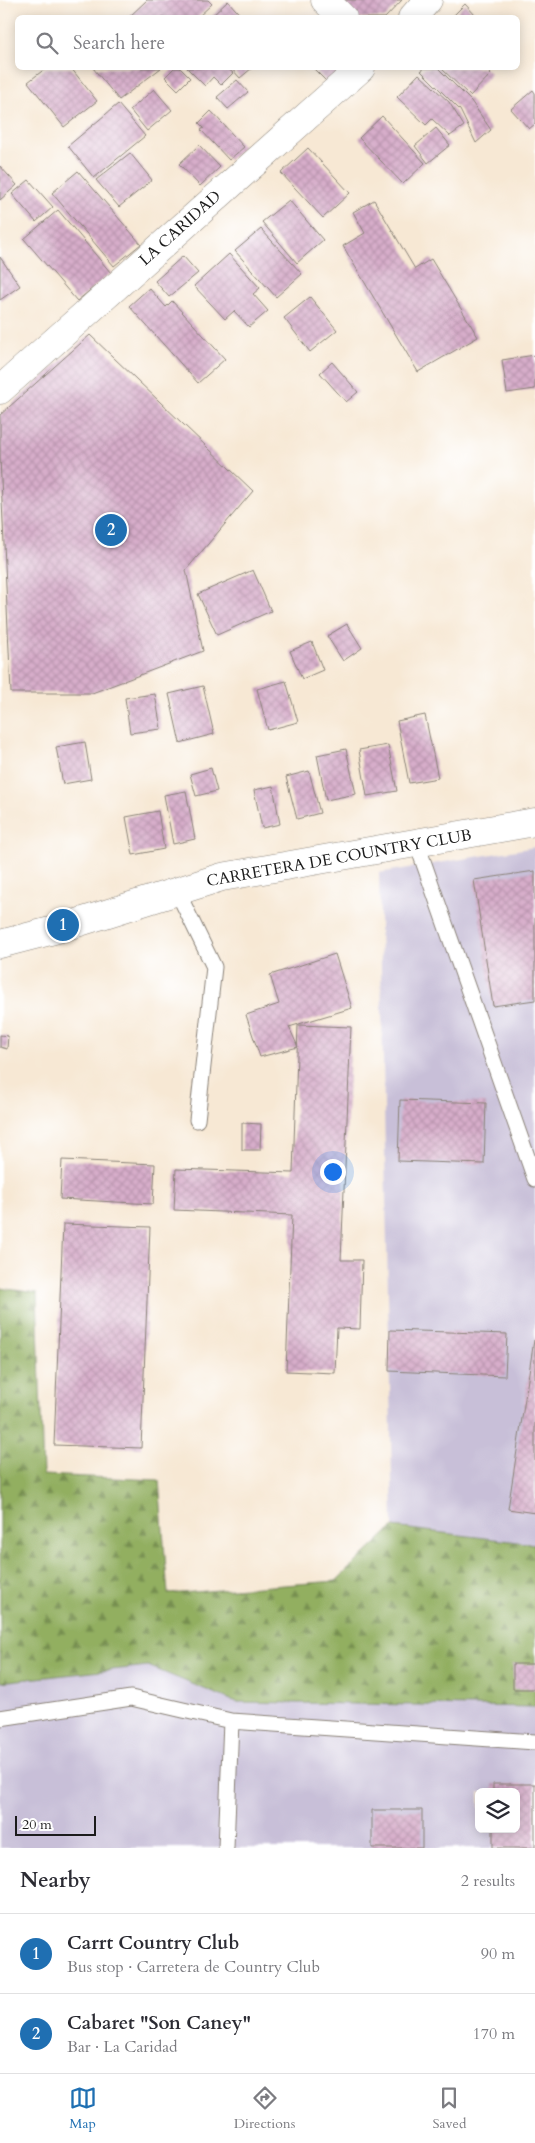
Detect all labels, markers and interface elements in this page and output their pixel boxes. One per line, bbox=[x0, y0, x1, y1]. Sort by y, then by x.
search box bbox=[15, 15, 520, 70]
icon: search bbox=[33, 29, 61, 57]
text: Search here bbox=[73, 30, 165, 56]
street label: LA CARIDAD bbox=[134, 185, 226, 271]
pin: 2 bbox=[95, 511, 127, 549]
street label: CARRETERA DE COUNTRY CLUB bbox=[205, 824, 473, 892]
pin: 1 bbox=[47, 906, 79, 944]
your location bbox=[320, 1159, 346, 1185]
map controls bbox=[475, 1788, 520, 1833]
button: layers bbox=[475, 1788, 520, 1833]
scale bar bbox=[15, 1813, 96, 1836]
text: 20 m bbox=[22, 1815, 52, 1834]
text: Nearby bbox=[20, 1866, 91, 1895]
text: 2 results bbox=[461, 1870, 515, 1892]
text: Carrt Country Club bbox=[67, 1930, 239, 1956]
text: 1 bbox=[32, 1943, 40, 1965]
text: 90 m bbox=[481, 1943, 515, 1965]
text: Bus stop · Carretera de Country Club bbox=[67, 1956, 320, 1978]
text: Cabaret "Son Caney" bbox=[67, 2010, 251, 2036]
text: 2 bbox=[32, 2023, 40, 2045]
text: 170 m bbox=[473, 2023, 515, 2045]
text: Bar · La Caridad bbox=[67, 2036, 178, 2058]
tab: Map bbox=[69, 2084, 97, 2133]
tab: Directions bbox=[234, 2084, 295, 2133]
tab: Saved bbox=[432, 2084, 466, 2133]

